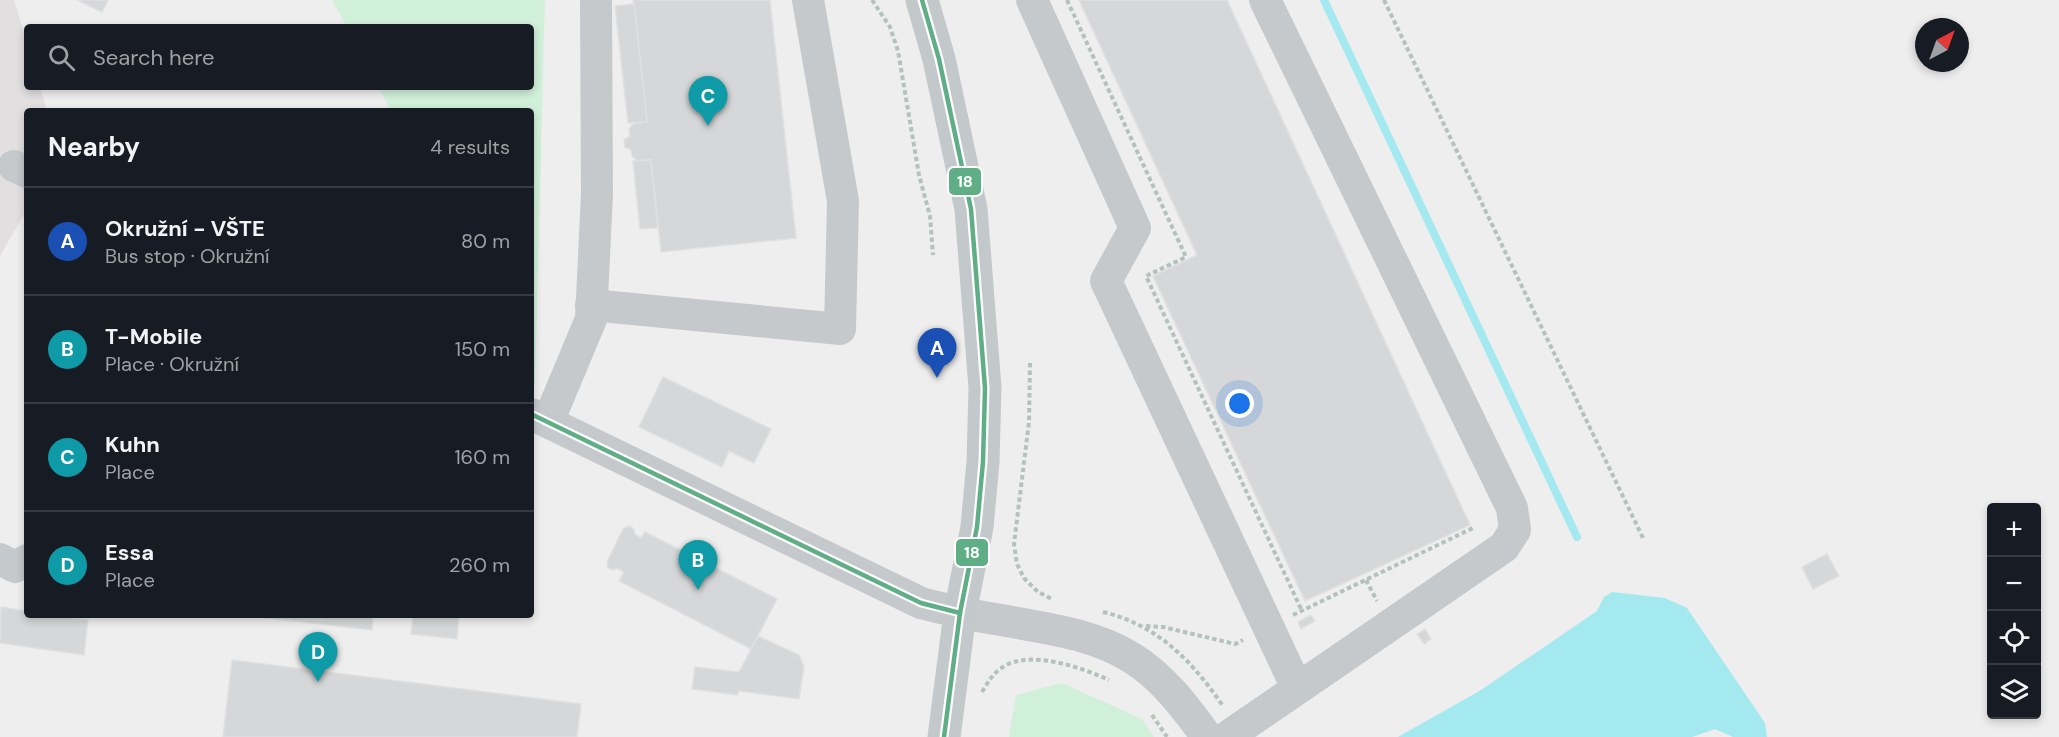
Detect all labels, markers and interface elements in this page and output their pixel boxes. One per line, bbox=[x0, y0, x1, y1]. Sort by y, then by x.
north arrow bbox=[1915, 18, 1969, 72]
search box bbox=[24, 24, 534, 90]
icon: search bbox=[45, 41, 78, 74]
text: Search here bbox=[93, 43, 214, 72]
pin: C bbox=[688, 76, 728, 126]
text: Nearby bbox=[48, 130, 140, 164]
text: 4 results bbox=[430, 134, 510, 160]
line badge: 18 bbox=[948, 167, 982, 196]
text: 18 bbox=[957, 171, 973, 192]
text: Okružní - VŠTE bbox=[105, 214, 265, 243]
text: A bbox=[60, 228, 75, 254]
text: 80 m bbox=[461, 228, 510, 254]
text: Bus stop · Okružní bbox=[105, 243, 270, 269]
text: T-Mobile bbox=[105, 322, 202, 351]
pin: A bbox=[918, 328, 956, 378]
text: B bbox=[61, 336, 74, 362]
text: 150 m bbox=[455, 336, 510, 362]
text: Place · Okružní bbox=[105, 351, 239, 377]
your location bbox=[1225, 389, 1254, 418]
text: Kuhn bbox=[105, 430, 160, 459]
text: C bbox=[60, 444, 75, 470]
text: 160 m bbox=[454, 444, 510, 470]
text: Place bbox=[105, 459, 155, 485]
map controls bbox=[1987, 503, 2041, 719]
button: + bbox=[1987, 503, 2041, 557]
text: Essa bbox=[105, 538, 154, 567]
line badge: 18 bbox=[955, 538, 989, 567]
pin: B bbox=[678, 540, 718, 590]
text: 18 bbox=[964, 542, 980, 563]
text: D bbox=[60, 552, 75, 578]
text: 260 m bbox=[449, 552, 510, 578]
button: − bbox=[1987, 557, 2041, 611]
text: Place bbox=[105, 567, 155, 593]
button: locate bbox=[1987, 611, 2041, 665]
pin: D bbox=[298, 632, 338, 682]
button: layers bbox=[1987, 665, 2041, 719]

